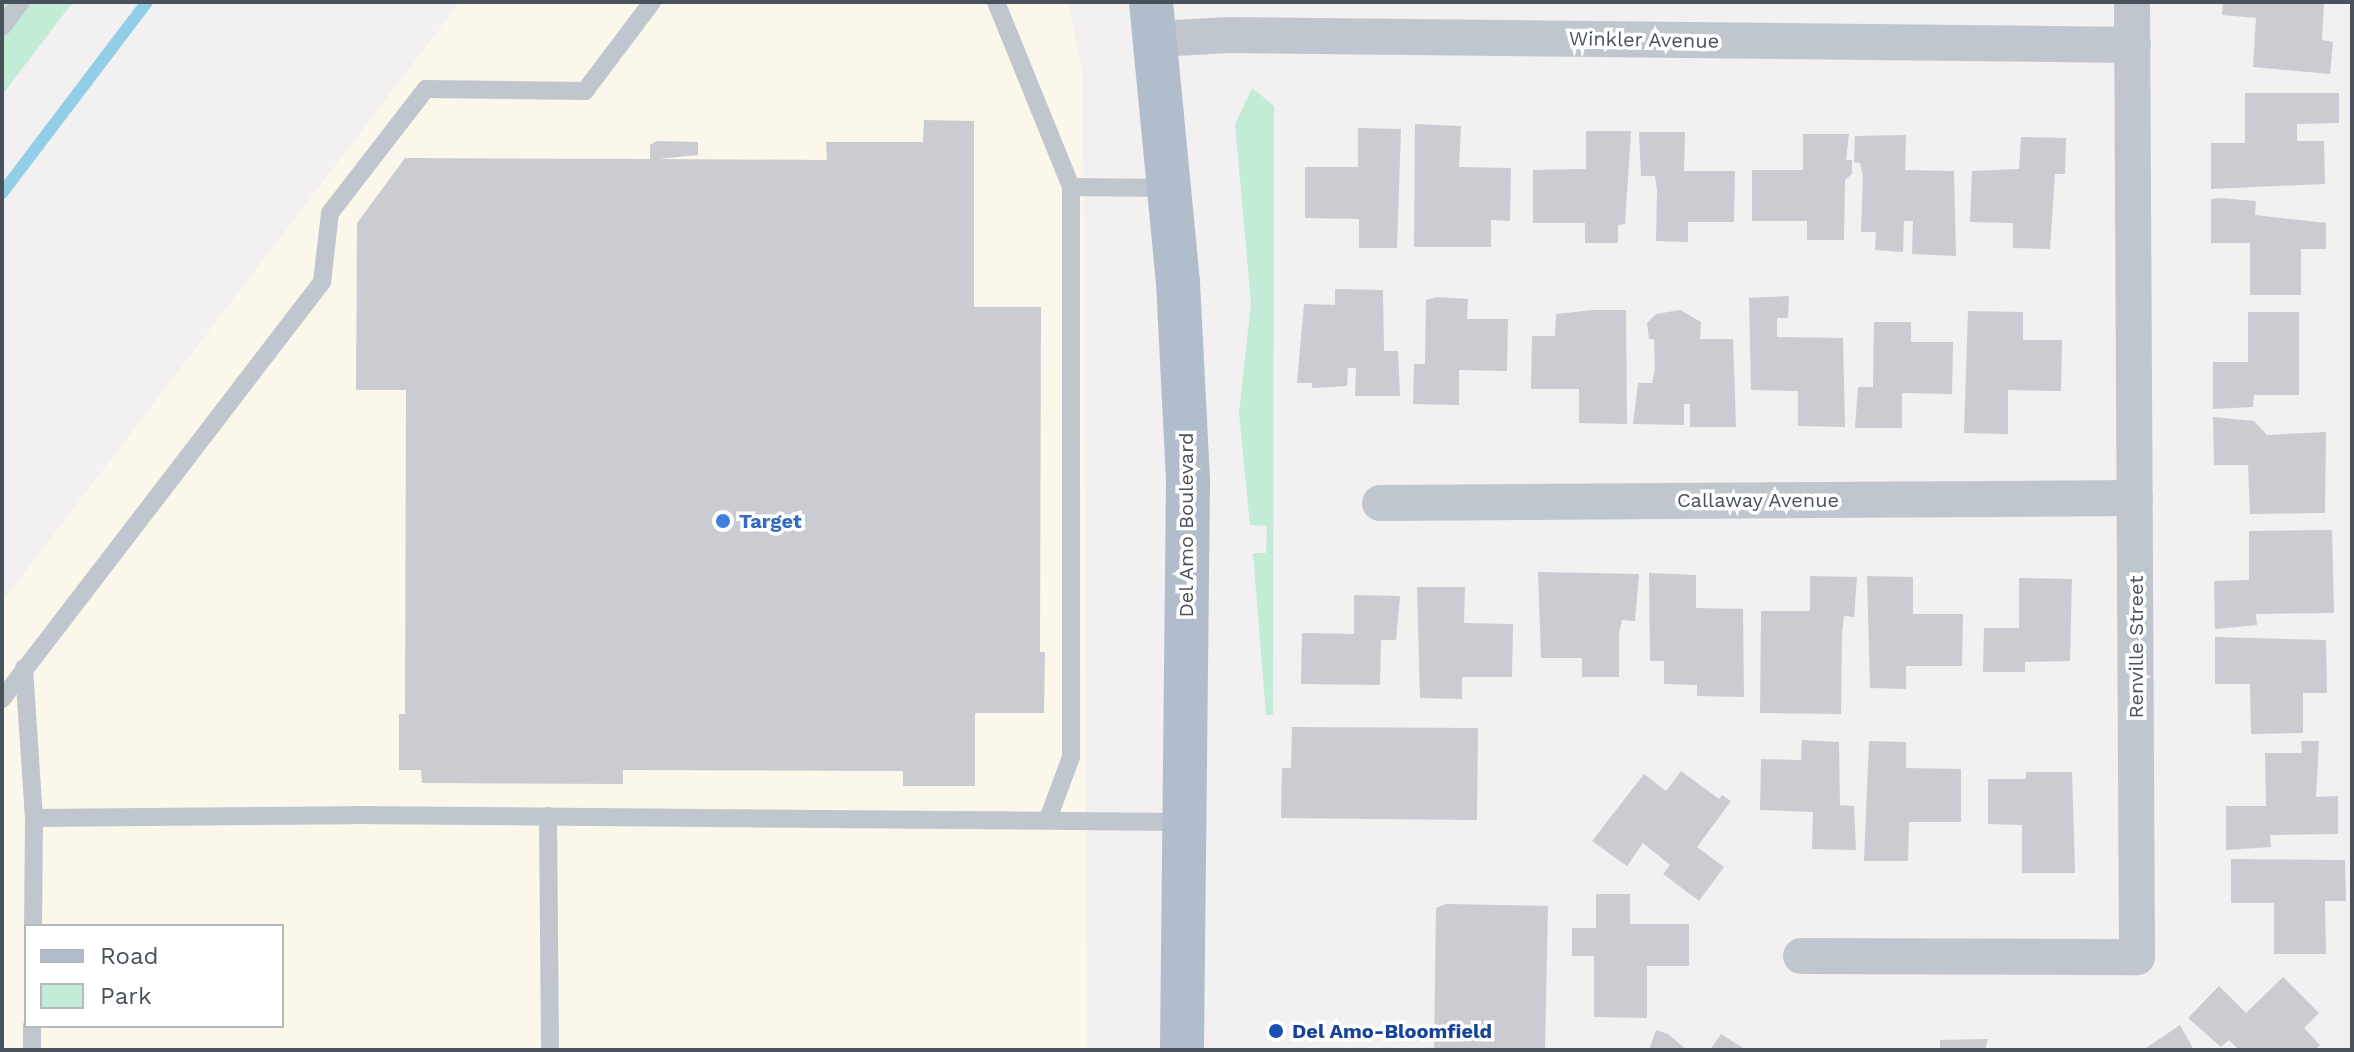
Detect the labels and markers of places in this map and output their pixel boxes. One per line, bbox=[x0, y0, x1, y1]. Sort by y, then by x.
place label: Target bbox=[739, 509, 802, 533]
marker: Target bbox=[714, 512, 732, 530]
place label: Del Amo-Bloomfield bbox=[1292, 1019, 1493, 1043]
marker: Del Amo-Bloomfield bbox=[1267, 1022, 1285, 1040]

